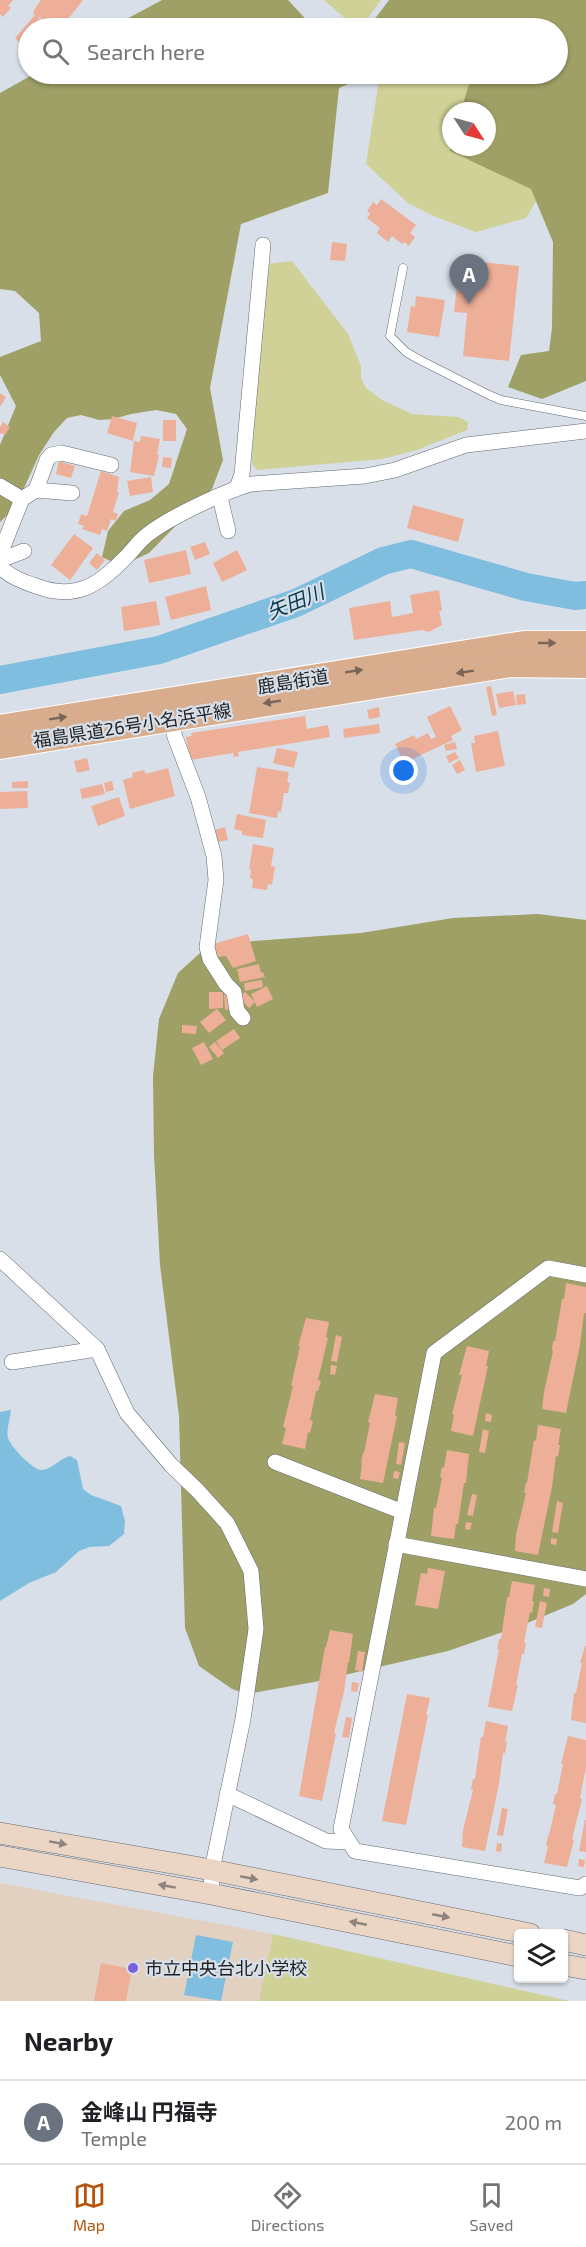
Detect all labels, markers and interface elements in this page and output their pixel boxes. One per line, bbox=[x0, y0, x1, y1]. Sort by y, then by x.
search box bbox=[18, 18, 568, 84]
icon: search bbox=[39, 35, 72, 68]
text: Search here bbox=[87, 38, 205, 64]
north arrow bbox=[442, 102, 496, 156]
pin: A bbox=[450, 254, 488, 304]
water label: 矢田川 bbox=[263, 578, 329, 623]
one-way arrow bbox=[537, 638, 556, 648]
street label: 鹿島街道 bbox=[256, 665, 330, 697]
one-way arrow bbox=[345, 666, 364, 675]
one-way arrow bbox=[455, 667, 474, 676]
street label: 福島県道26号小名浜平線 bbox=[31, 698, 233, 752]
one-way arrow bbox=[263, 698, 282, 707]
one-way arrow bbox=[48, 714, 67, 723]
your location bbox=[389, 756, 418, 785]
one-way arrow bbox=[48, 1839, 67, 1848]
one-way arrow bbox=[240, 1874, 259, 1883]
one-way arrow bbox=[157, 1881, 176, 1890]
one-way arrow bbox=[431, 1912, 450, 1921]
one-way arrow bbox=[348, 1918, 367, 1927]
map controls bbox=[514, 1929, 568, 1983]
button: layers bbox=[514, 1929, 568, 1983]
place label: 市立中央台北小学校 bbox=[145, 1957, 307, 1979]
marker: 市立中央台北小学校 bbox=[126, 1961, 140, 1975]
text: Nearby bbox=[24, 2025, 113, 2056]
text: 金峰山 円福寺 bbox=[81, 2098, 218, 2124]
text: A bbox=[37, 2110, 50, 2134]
text: 200 m bbox=[505, 2110, 562, 2134]
text: Temple bbox=[81, 2126, 147, 2150]
tab: Map bbox=[73, 2179, 106, 2234]
tab: Directions bbox=[251, 2179, 324, 2234]
tab: Saved bbox=[470, 2179, 513, 2234]

